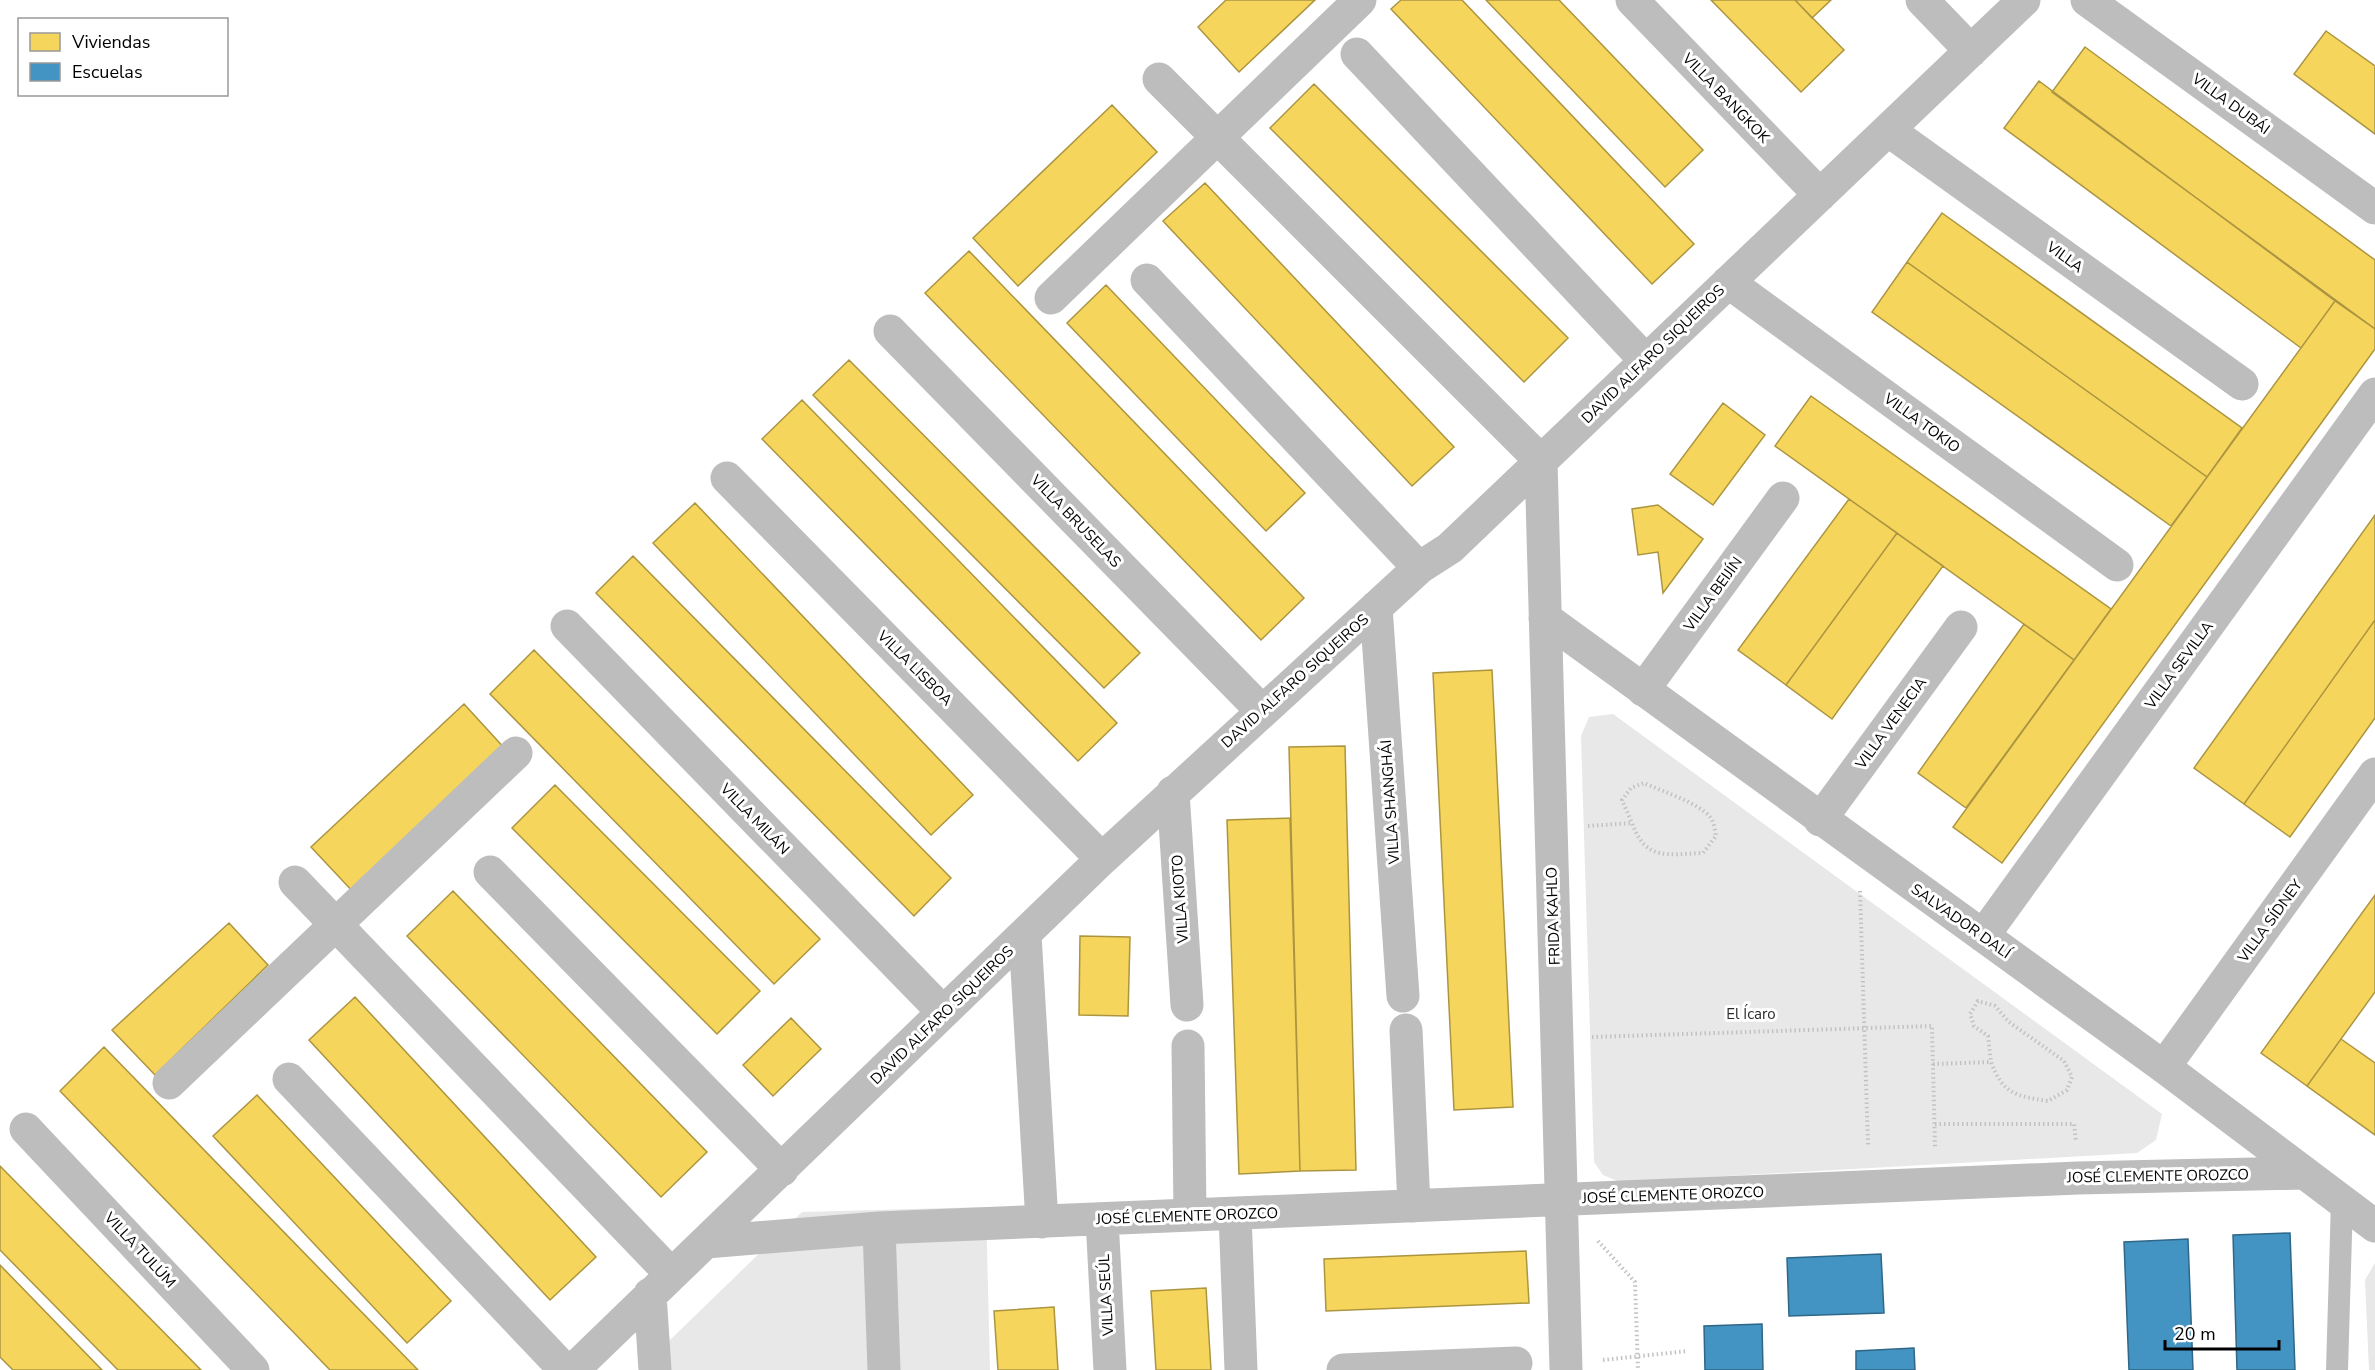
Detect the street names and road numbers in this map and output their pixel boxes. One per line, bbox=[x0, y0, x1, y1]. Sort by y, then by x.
street label: VILLA BANGKOK bbox=[1677, 48, 1775, 148]
street label: VILLA DUBÁI bbox=[2187, 68, 2274, 139]
street label: VILLA bbox=[2042, 236, 2088, 277]
street label: DAVID ALFARO SIQUEIROS bbox=[1577, 280, 1729, 428]
street label: VILLA TOKIO bbox=[1879, 388, 1964, 457]
street label: VILLA BRUSELAS bbox=[1026, 469, 1126, 572]
street label: VILLA BEIJÍN bbox=[1679, 553, 1747, 636]
street label: DAVID ALFARO SIQUEIROS bbox=[1217, 609, 1373, 753]
street label: VILLA SEVILLA bbox=[2140, 617, 2218, 714]
street label: VILLA LISBOA bbox=[872, 625, 957, 710]
street label: VILLA VENECIA bbox=[1850, 673, 1931, 774]
street label: VILLA SHANGHÁI bbox=[1376, 739, 1404, 866]
street label: VILLA MILÁN bbox=[715, 778, 794, 859]
street label: VILLA KIOTO bbox=[1167, 854, 1193, 945]
street label: FRIDA KAHLO bbox=[1541, 867, 1565, 965]
street label: VILLA SÍDNEY bbox=[2233, 875, 2307, 967]
street label: SALVADOR DALÍ bbox=[1907, 879, 2016, 964]
street label: DAVID ALFARO SIQUEIROS bbox=[866, 941, 1018, 1089]
street label: JOSÉ CLEMENTE OROZCO bbox=[2066, 1164, 2249, 1188]
street label: JOSÉ CLEMENTE OROZCO bbox=[1581, 1182, 1764, 1208]
street label: JOSÉ CLEMENTE OROZCO bbox=[1095, 1203, 1278, 1229]
street label: VILLA TULÚM bbox=[99, 1207, 181, 1292]
street label: VILLA SEÚL bbox=[1093, 1254, 1118, 1338]

